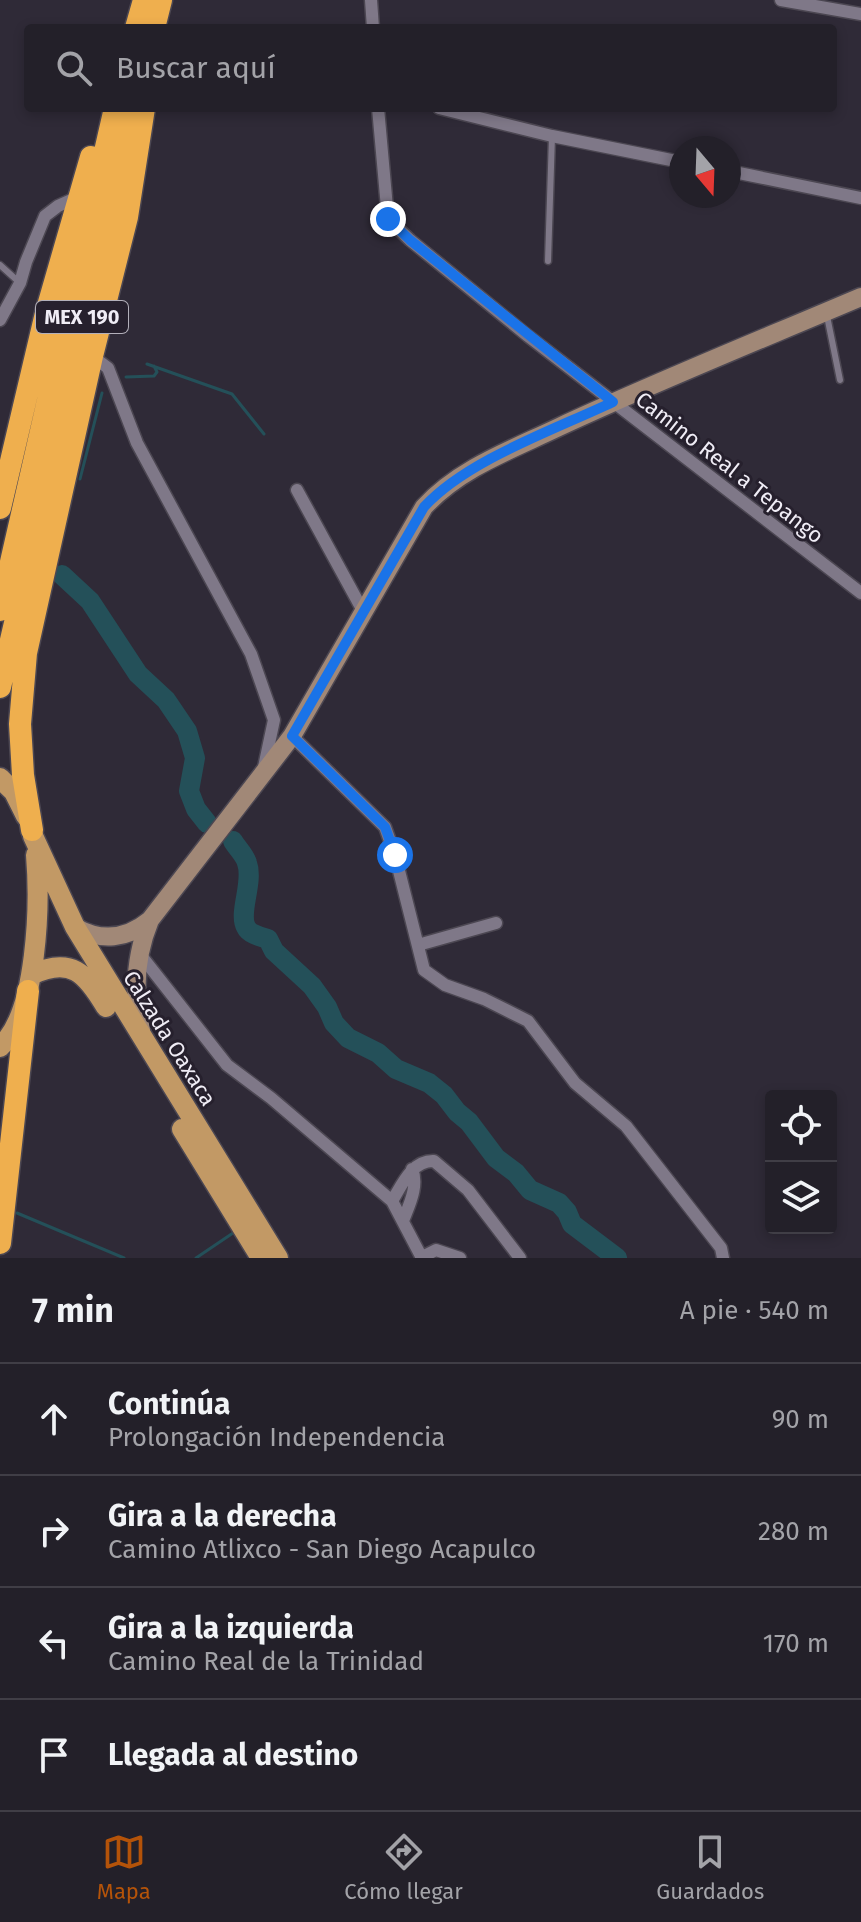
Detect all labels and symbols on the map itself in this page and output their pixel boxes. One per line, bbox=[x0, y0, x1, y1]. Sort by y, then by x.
north arrow bbox=[669, 136, 741, 208]
route end bbox=[370, 201, 406, 237]
road number: MEX 190 bbox=[36, 301, 128, 333]
street label: Camino Real a Tepango bbox=[630, 386, 829, 549]
route start bbox=[377, 837, 413, 873]
street label: Calzada Oaxaca bbox=[117, 966, 222, 1111]

